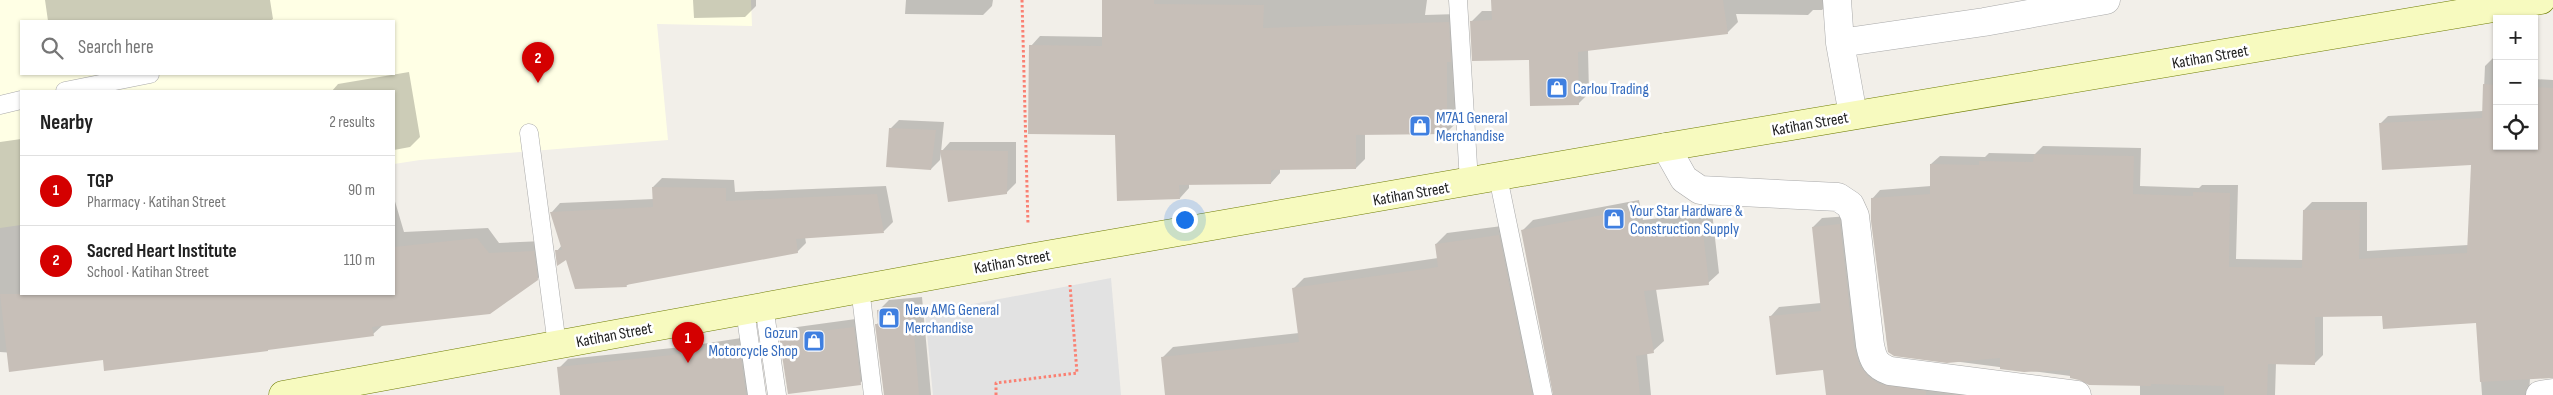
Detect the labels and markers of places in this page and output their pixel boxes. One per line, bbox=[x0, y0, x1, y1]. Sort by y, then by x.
pin: 2 bbox=[522, 42, 554, 83]
shop icon: Carlou Trading bbox=[1545, 76, 1569, 100]
place label: Carlou Trading bbox=[1573, 80, 1649, 99]
place label: M7A1 General Merchandise bbox=[1436, 109, 1508, 146]
shop icon: M7A1 General Merchandise bbox=[1408, 114, 1432, 138]
place label: Your Star Hardware & Construction Supply bbox=[1630, 202, 1743, 239]
shop icon: Your Star Hardware & Construction Supply bbox=[1602, 207, 1626, 231]
place label: New AMG General Merchandise bbox=[905, 301, 999, 338]
shop icon: New AMG General Merchandise bbox=[877, 306, 901, 330]
pin: 1 bbox=[672, 322, 704, 363]
place label: Gozun Motorcycle Shop bbox=[708, 324, 798, 361]
shop icon: Gozun Motorcycle Shop bbox=[802, 329, 826, 353]

